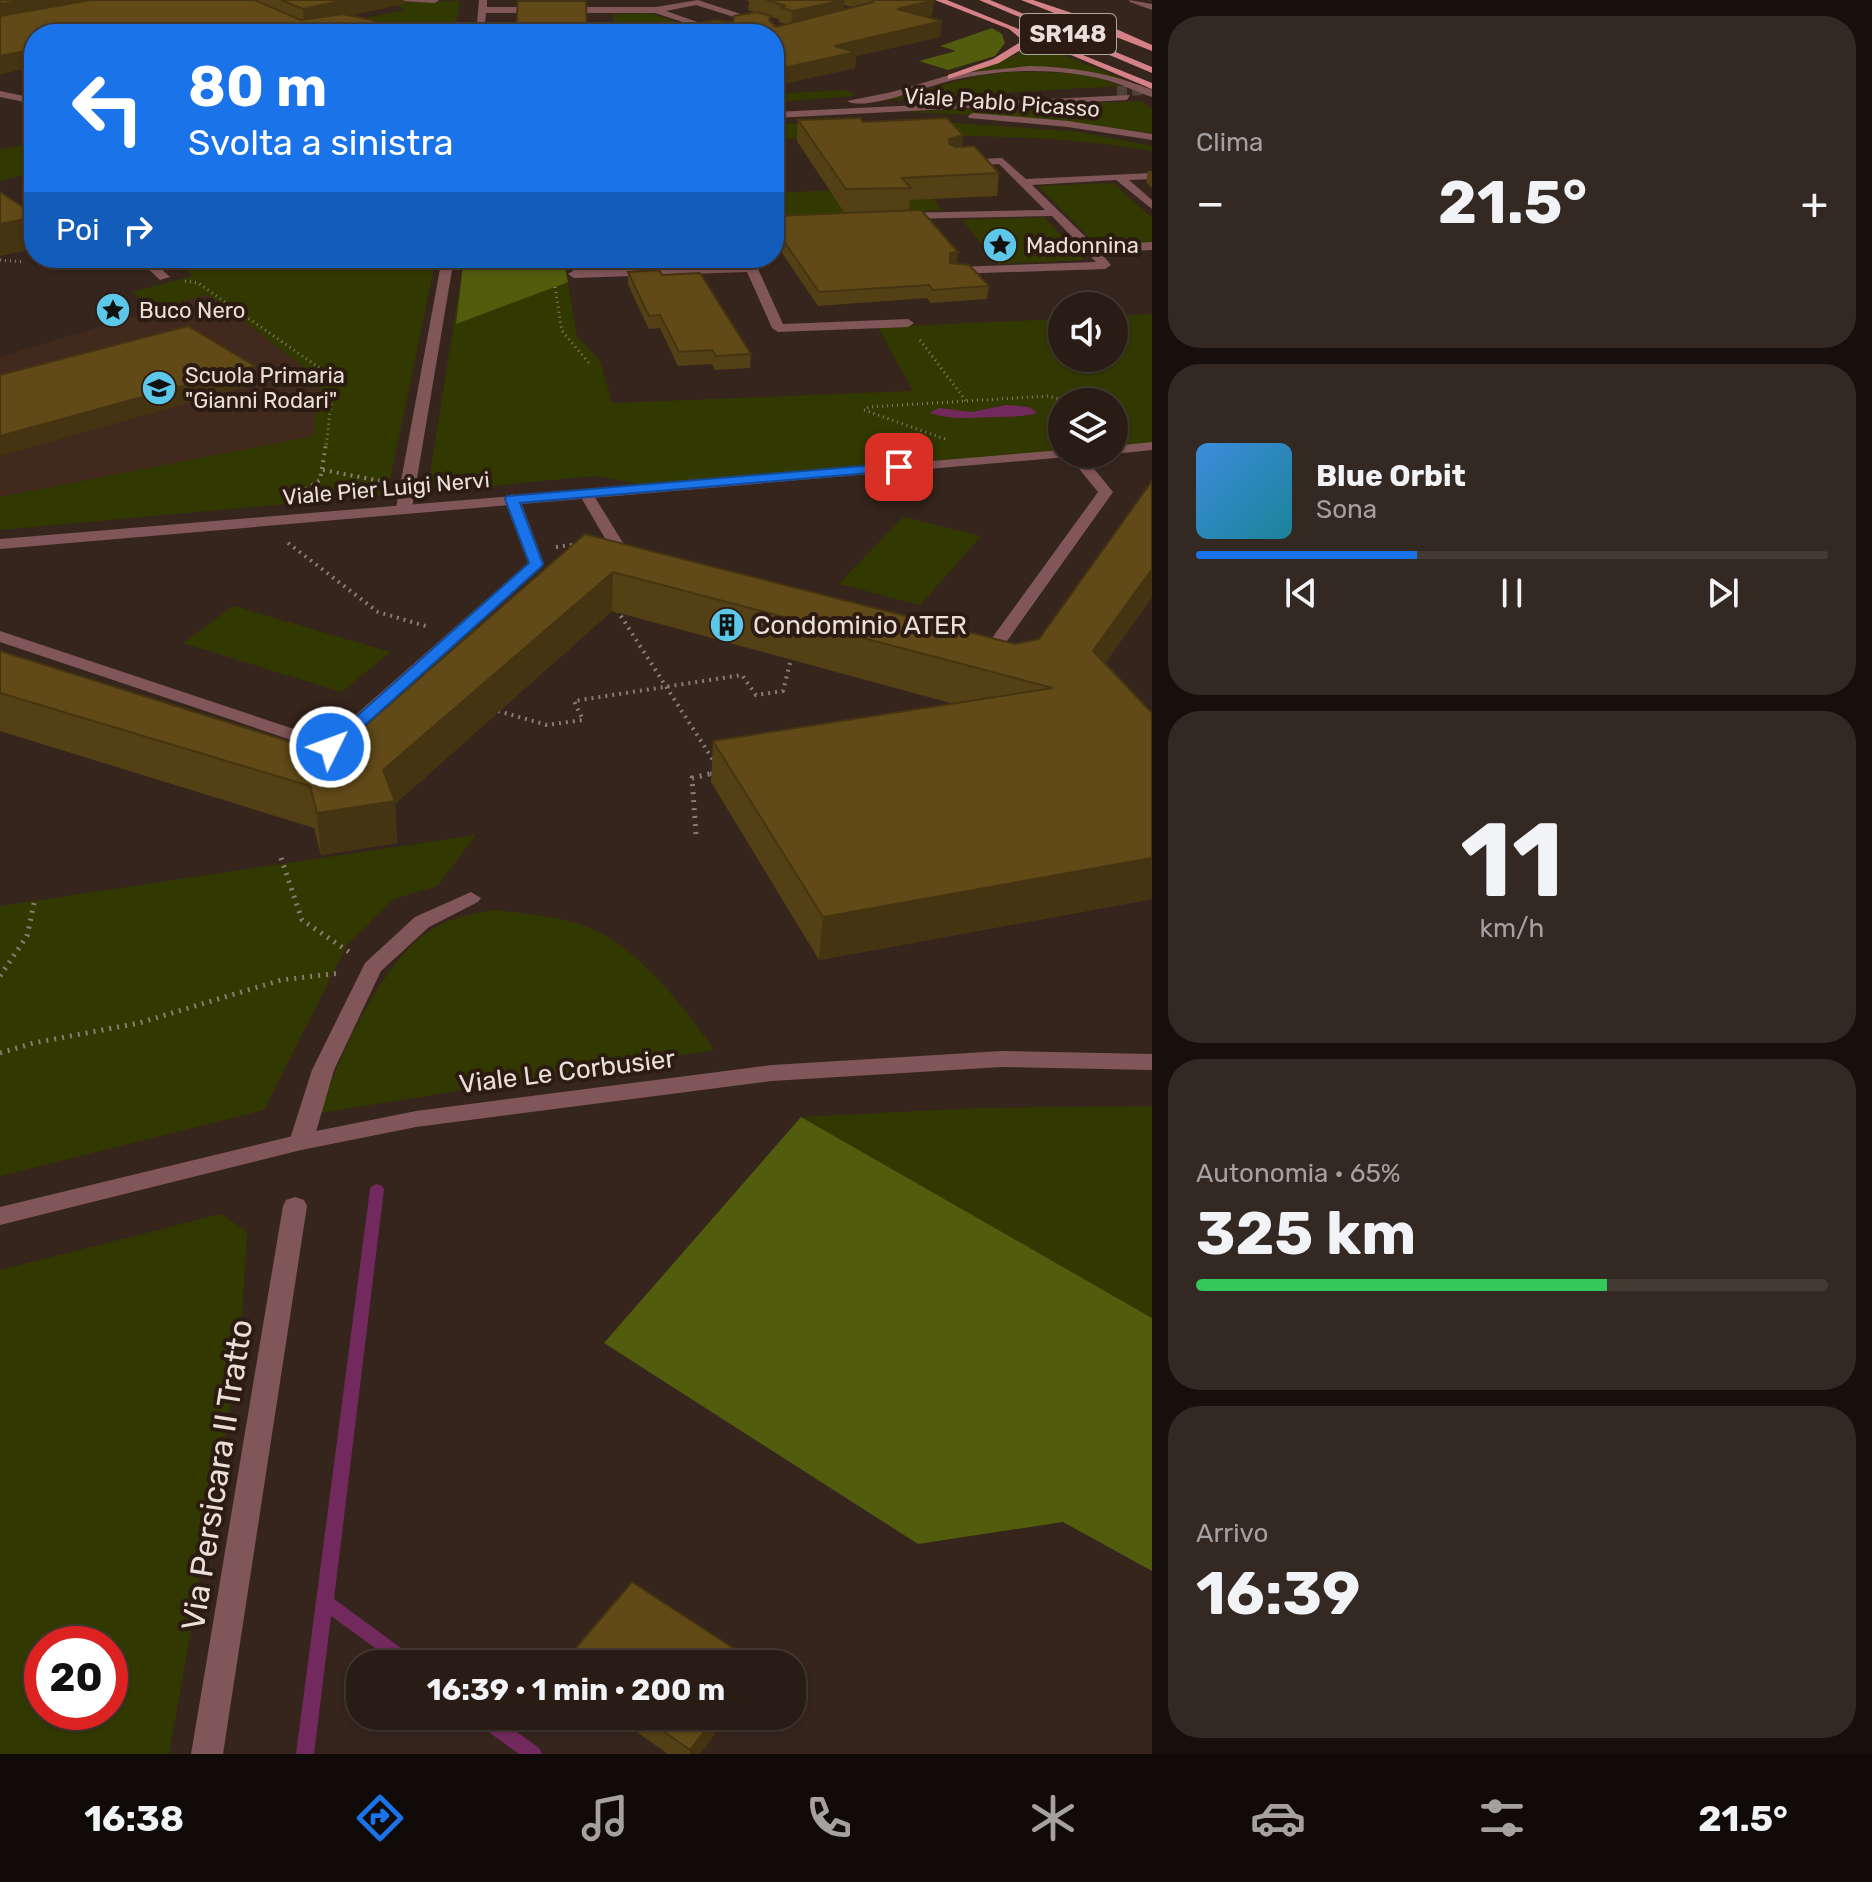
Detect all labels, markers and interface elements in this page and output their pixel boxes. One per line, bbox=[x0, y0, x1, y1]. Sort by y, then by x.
road number: SR148 bbox=[1020, 14, 1116, 54]
text: 80 m bbox=[188, 54, 327, 120]
icon: left bbox=[56, 56, 160, 160]
street label: Viale Pablo Picasso bbox=[903, 82, 1101, 123]
text: Svolta a sinistra bbox=[188, 121, 454, 164]
text: Clima bbox=[1196, 127, 1263, 158]
text: 21.5° bbox=[1438, 167, 1587, 238]
text: − bbox=[1196, 177, 1225, 229]
text: + bbox=[1801, 177, 1828, 229]
icon: right bbox=[116, 208, 160, 252]
text: Poi bbox=[56, 212, 100, 248]
place icon: Madonnina bbox=[981, 226, 1019, 264]
place label: Madonnina bbox=[1026, 232, 1139, 259]
place icon: Buco Nero bbox=[94, 291, 132, 329]
map controls bbox=[1048, 292, 1128, 468]
button: sound bbox=[1048, 292, 1128, 372]
place label: Buco Nero bbox=[139, 297, 246, 324]
place label: Scuola Primaria "Gianni Rodari" bbox=[185, 362, 345, 414]
school or university icon: Scuola Primaria "Gianni Rodari" bbox=[140, 369, 178, 407]
button: layers bbox=[1048, 388, 1128, 468]
pin bbox=[865, 433, 933, 501]
icon: arrive bbox=[877, 445, 921, 489]
text: Blue Orbit bbox=[1316, 458, 1466, 494]
street label: Viale Pier Luigi Nervi bbox=[281, 466, 491, 511]
text: Sona bbox=[1316, 494, 1377, 525]
icon: previous bbox=[1279, 571, 1323, 615]
icon: pause bbox=[1490, 571, 1534, 615]
icon: next bbox=[1701, 571, 1745, 615]
building icon: Condominio ATER bbox=[708, 606, 746, 644]
place label: Condominio ATER bbox=[753, 610, 967, 641]
position arrow bbox=[288, 705, 372, 789]
text: 11 bbox=[1460, 799, 1564, 922]
text: km/h bbox=[1480, 913, 1544, 944]
street label: Viale Le Corbusier bbox=[457, 1043, 677, 1100]
text: Autonomia · 65% bbox=[1196, 1158, 1401, 1189]
text: 325 km bbox=[1196, 1198, 1416, 1269]
street label: Via Persicara II Tratto bbox=[174, 1317, 260, 1633]
text: Arrivo bbox=[1196, 1518, 1268, 1549]
text: 16:39 bbox=[1196, 1558, 1360, 1629]
speed limit sign: 20 bbox=[24, 1626, 128, 1730]
text: 16:39 · 1 min · 200 m bbox=[427, 1672, 725, 1708]
icon: directions bbox=[352, 1790, 408, 1846]
icon: music bbox=[577, 1790, 633, 1846]
icon: phone bbox=[801, 1790, 857, 1846]
icon: climate bbox=[1025, 1790, 1081, 1846]
icon: car bbox=[1250, 1790, 1306, 1846]
icon: filters bbox=[1474, 1790, 1530, 1846]
text: 16:38 bbox=[84, 1797, 184, 1840]
text: 21.5° bbox=[1698, 1797, 1788, 1840]

